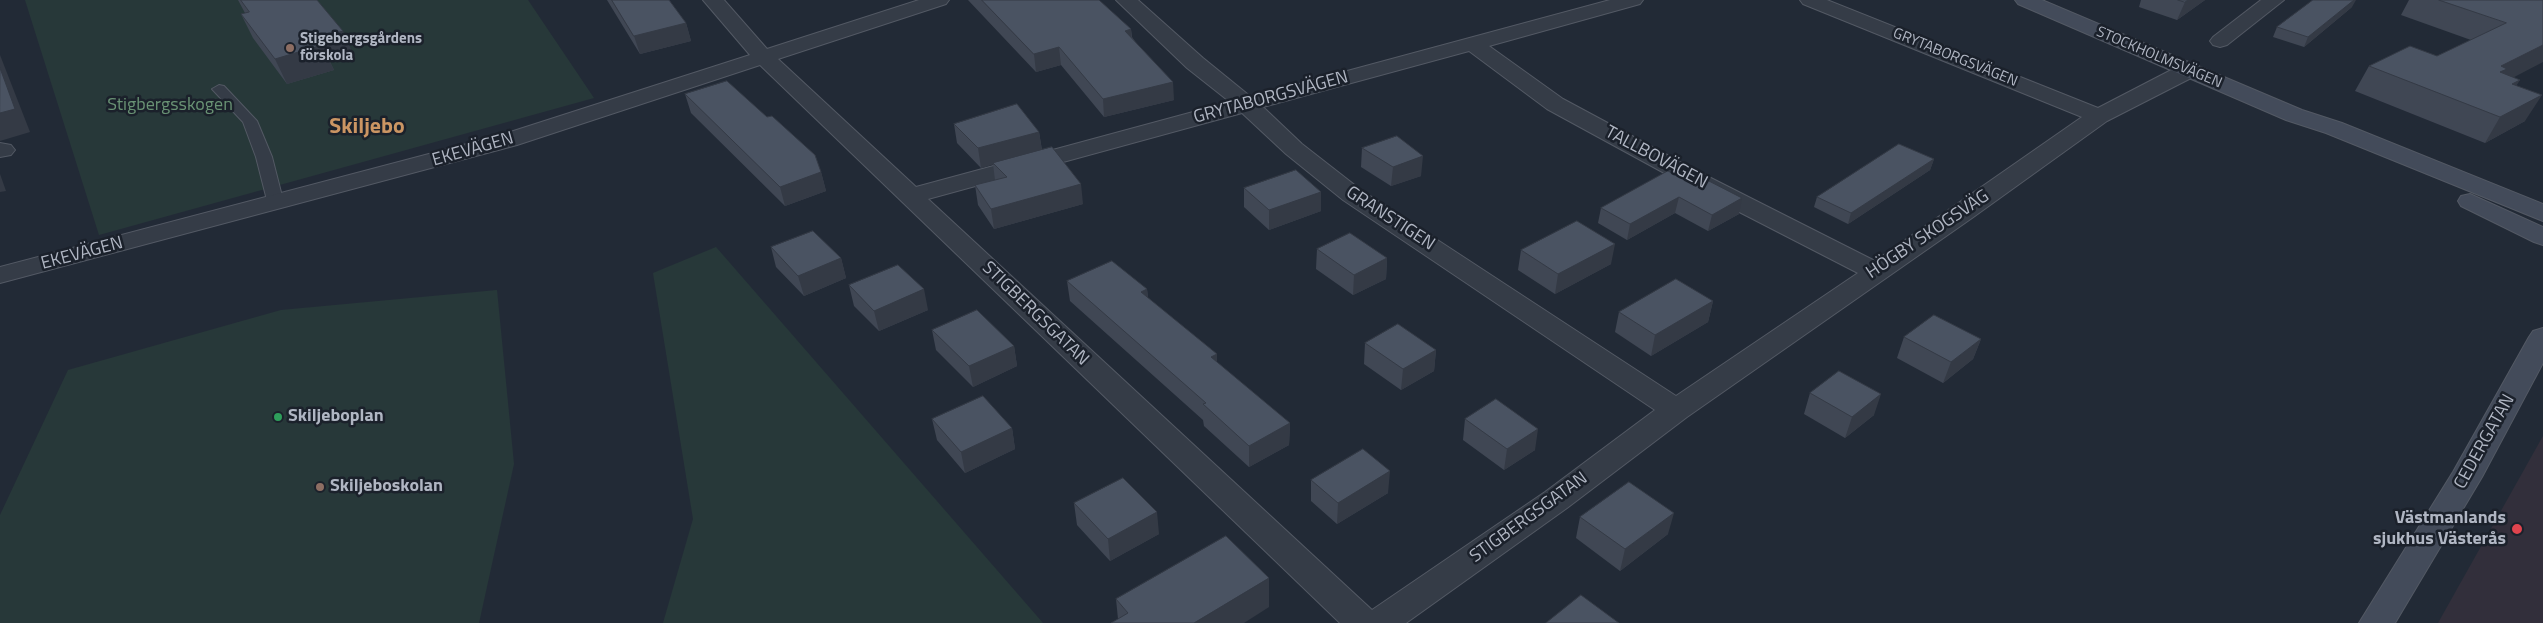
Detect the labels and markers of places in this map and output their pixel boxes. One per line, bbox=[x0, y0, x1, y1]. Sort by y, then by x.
place label: Stigebergsgårdens förskola bbox=[300, 30, 422, 65]
marker: Stigebergsgårdens förskola bbox=[284, 42, 296, 54]
place label: Skiljeboplan bbox=[288, 406, 384, 428]
marker: Skiljeboplan bbox=[272, 411, 284, 423]
place label: Skiljeboskolan bbox=[330, 476, 443, 498]
marker: Skiljeboskolan bbox=[314, 481, 326, 493]
place label: Västmanlands sjukhus Västerås bbox=[2373, 508, 2506, 550]
marker: Västmanlands sjukhus Västerås bbox=[2510, 522, 2524, 536]

